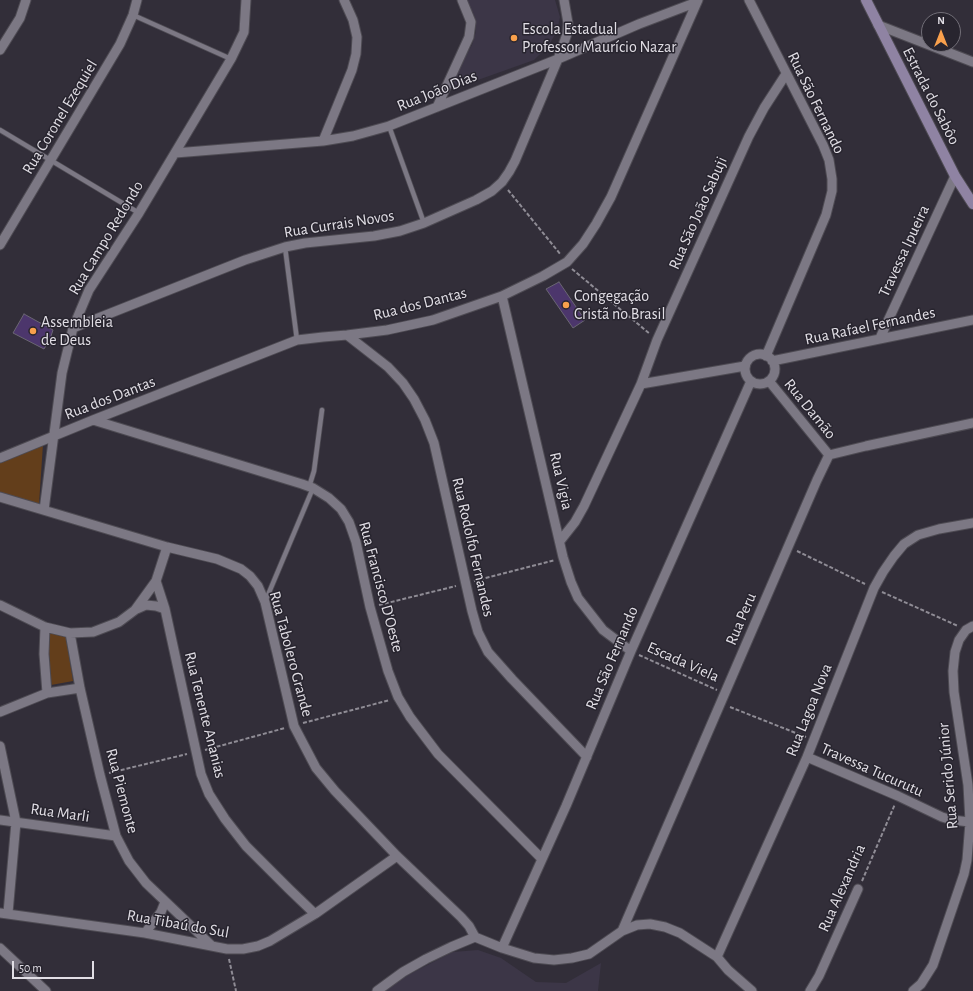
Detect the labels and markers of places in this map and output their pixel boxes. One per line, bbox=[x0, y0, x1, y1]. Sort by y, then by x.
place label: Escola Estadual Professor Maurício Nazar bbox=[522, 19, 676, 57]
marker: Escola Estadual Professor Maurício Nazar bbox=[509, 33, 519, 43]
place label: Congegação Cristã no Brasil bbox=[574, 286, 665, 324]
marker: Congegação Cristã no Brasil bbox=[561, 300, 571, 310]
place label: Assembleia de Deus bbox=[41, 312, 113, 350]
marker: Assembleia de Deus bbox=[28, 326, 38, 336]

